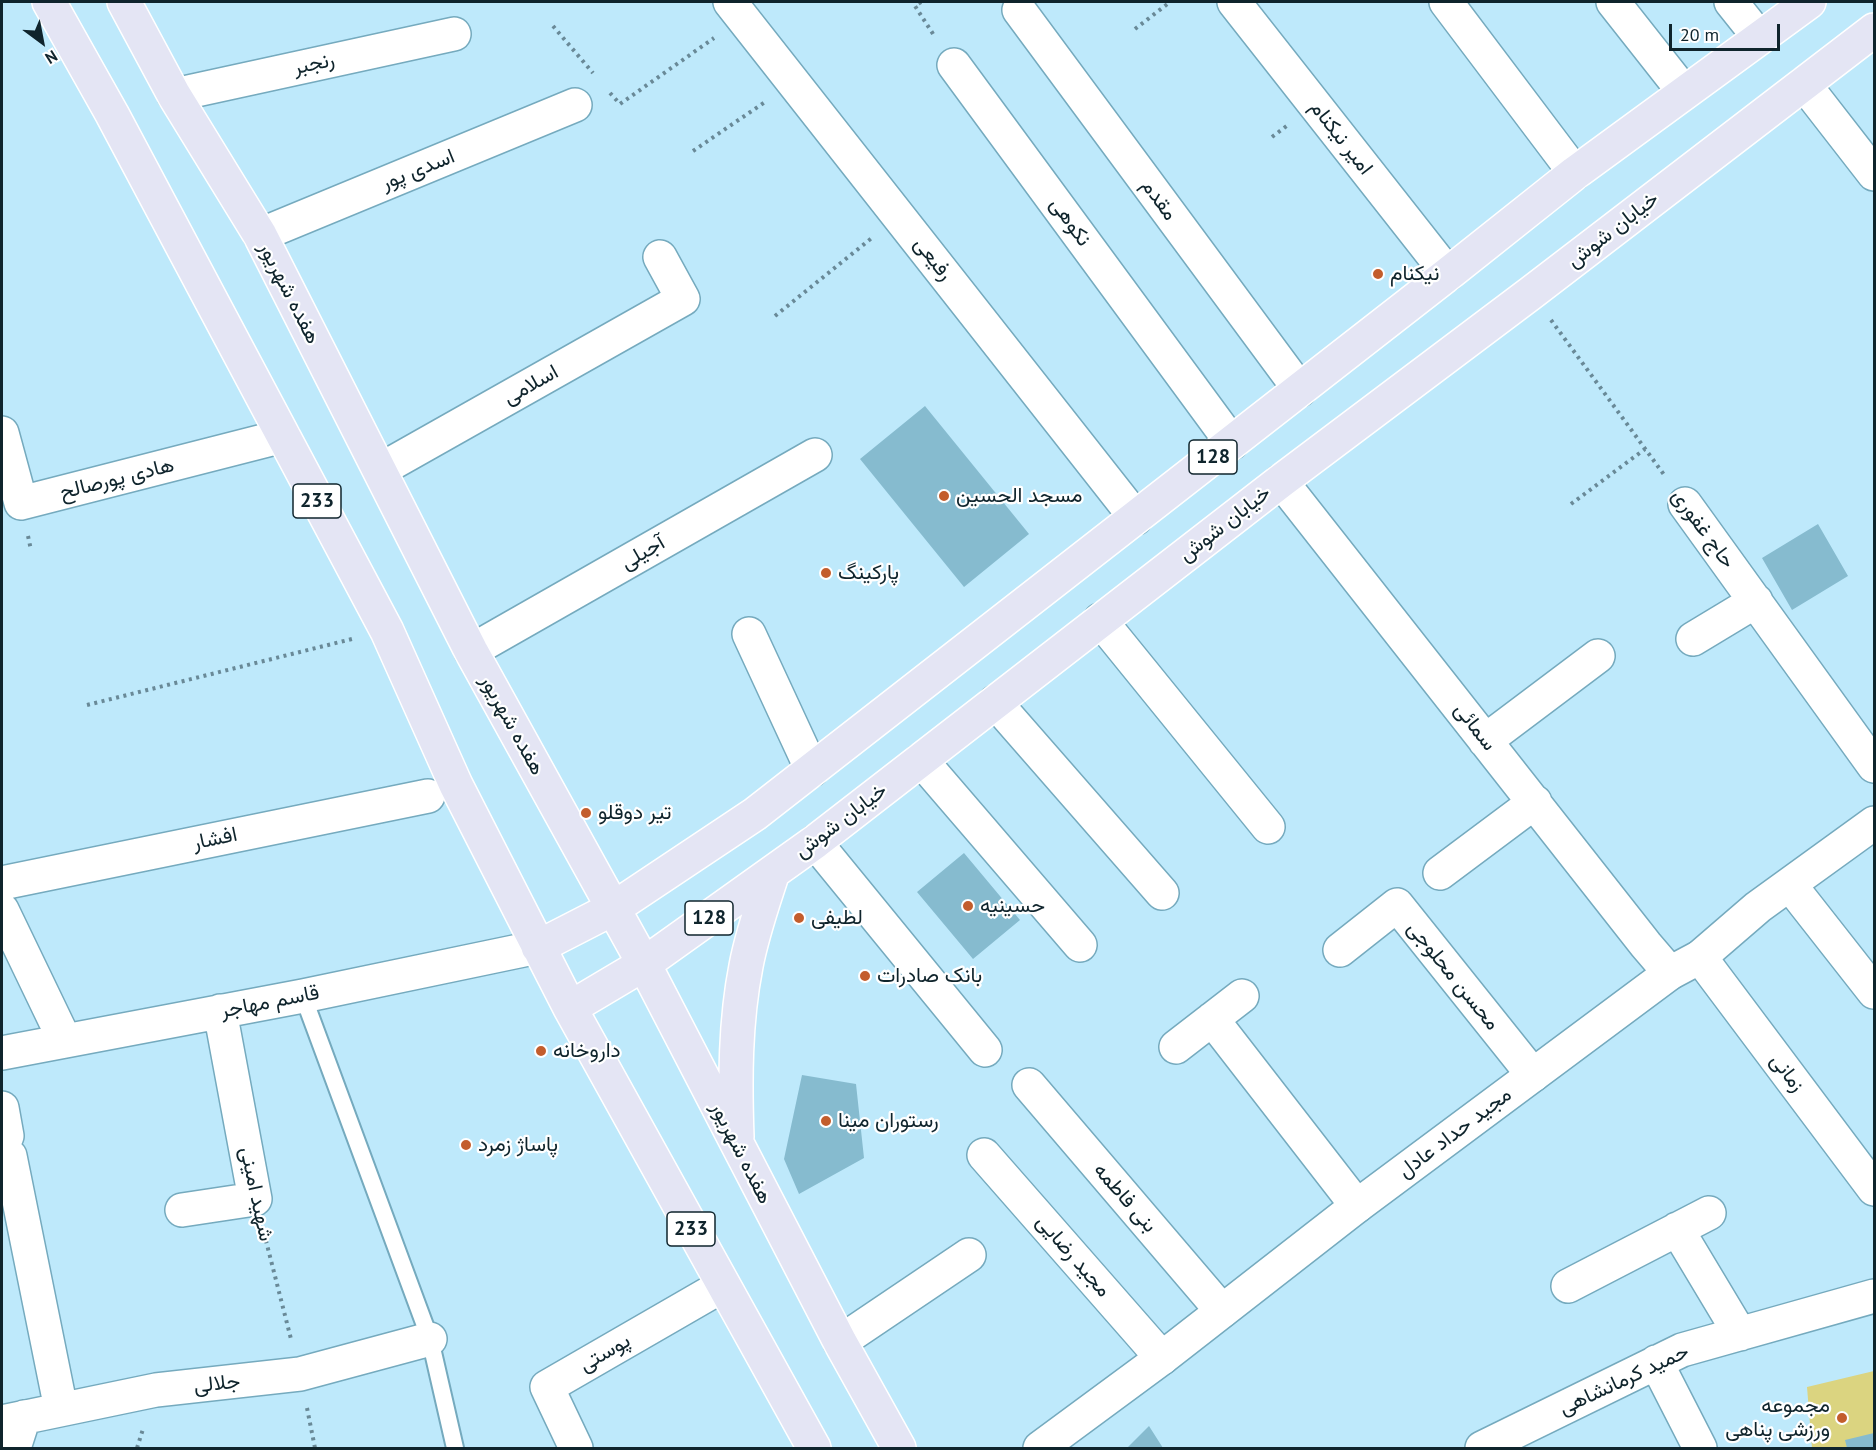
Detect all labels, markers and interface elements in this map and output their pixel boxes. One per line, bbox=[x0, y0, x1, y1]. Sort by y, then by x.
north arrow bbox=[12, 12, 72, 72]
scale bar bbox=[1672, 12, 1783, 50]
text: 20 m bbox=[1680, 23, 1719, 46]
text: N bbox=[42, 46, 61, 69]
street label: رنجبر bbox=[291, 47, 337, 81]
street label: امیر نیکنام bbox=[1304, 96, 1378, 180]
street label: اسدی پور bbox=[377, 144, 459, 196]
street label: مقدم bbox=[1135, 174, 1183, 226]
street label: خیابان شوش bbox=[1562, 186, 1664, 274]
street label: نکوهی bbox=[1044, 193, 1096, 251]
street label: رفیعی bbox=[908, 232, 958, 286]
street label: هفده شهریور bbox=[253, 238, 325, 348]
place label: نیکنام bbox=[1390, 261, 1439, 287]
marker: نیکنام bbox=[1371, 267, 1385, 281]
street label: اسلامی bbox=[499, 360, 563, 410]
road number: 128 bbox=[1189, 440, 1237, 474]
street label: هادی پورصالح bbox=[57, 453, 177, 505]
street label: خیابان شوش bbox=[1174, 480, 1276, 568]
place label: مسجد الحسین bbox=[956, 483, 1082, 509]
road number: 233 bbox=[293, 484, 341, 518]
street label: حاج غفوری bbox=[1666, 484, 1740, 574]
marker: مسجد الحسین bbox=[937, 489, 951, 503]
street label: آجیلی bbox=[616, 530, 670, 576]
place label: پارکینگ bbox=[838, 560, 899, 586]
marker: پارکینگ bbox=[819, 566, 833, 580]
street label: هفده شهریور bbox=[474, 670, 550, 780]
street label: سمائی bbox=[1448, 698, 1502, 756]
street label: خیابان شوش bbox=[790, 778, 892, 864]
place label: تیر دوقلو bbox=[598, 800, 671, 826]
marker: تیر دوقلو bbox=[579, 806, 593, 820]
street label: افشار bbox=[190, 822, 240, 856]
place label: حسینیه bbox=[980, 893, 1045, 919]
marker: حسینیه bbox=[961, 899, 975, 913]
road number: 128 bbox=[685, 901, 733, 935]
place label: لطیفی bbox=[811, 905, 863, 931]
marker: لطیفی bbox=[792, 911, 806, 925]
street label: محسن محلوجی bbox=[1401, 916, 1505, 1036]
place label: بانک صادرات bbox=[877, 963, 982, 989]
marker: بانک صادرات bbox=[858, 969, 872, 983]
street label: قاسم مهاجر bbox=[219, 980, 321, 1024]
place label: داروخانه bbox=[553, 1038, 621, 1064]
marker: داروخانه bbox=[534, 1044, 548, 1058]
street label: زمانی bbox=[1764, 1049, 1810, 1097]
street label: مجید حداد عادل bbox=[1393, 1082, 1517, 1184]
street label: هفده شهریور bbox=[705, 1098, 777, 1208]
place label: رستوران مینا bbox=[838, 1108, 939, 1134]
marker: رستوران مینا bbox=[819, 1114, 833, 1128]
place label: پاساژ زمرد bbox=[478, 1132, 558, 1158]
marker: پاساژ زمرد bbox=[459, 1138, 473, 1152]
street label: شهید امینی bbox=[234, 1145, 278, 1243]
street label: بنی فاطمه bbox=[1088, 1158, 1162, 1238]
street label: مجید رضایی bbox=[1030, 1209, 1116, 1303]
road number: 233 bbox=[667, 1212, 715, 1246]
street label: پوستی bbox=[575, 1328, 635, 1378]
street label: حمید کرمانشاهی bbox=[1555, 1339, 1693, 1421]
street label: جلالی bbox=[193, 1369, 241, 1399]
place label: مجموعه ورزشی پناهی bbox=[1725, 1393, 1830, 1443]
marker: مجموعه ورزشی پناهی bbox=[1835, 1411, 1849, 1425]

